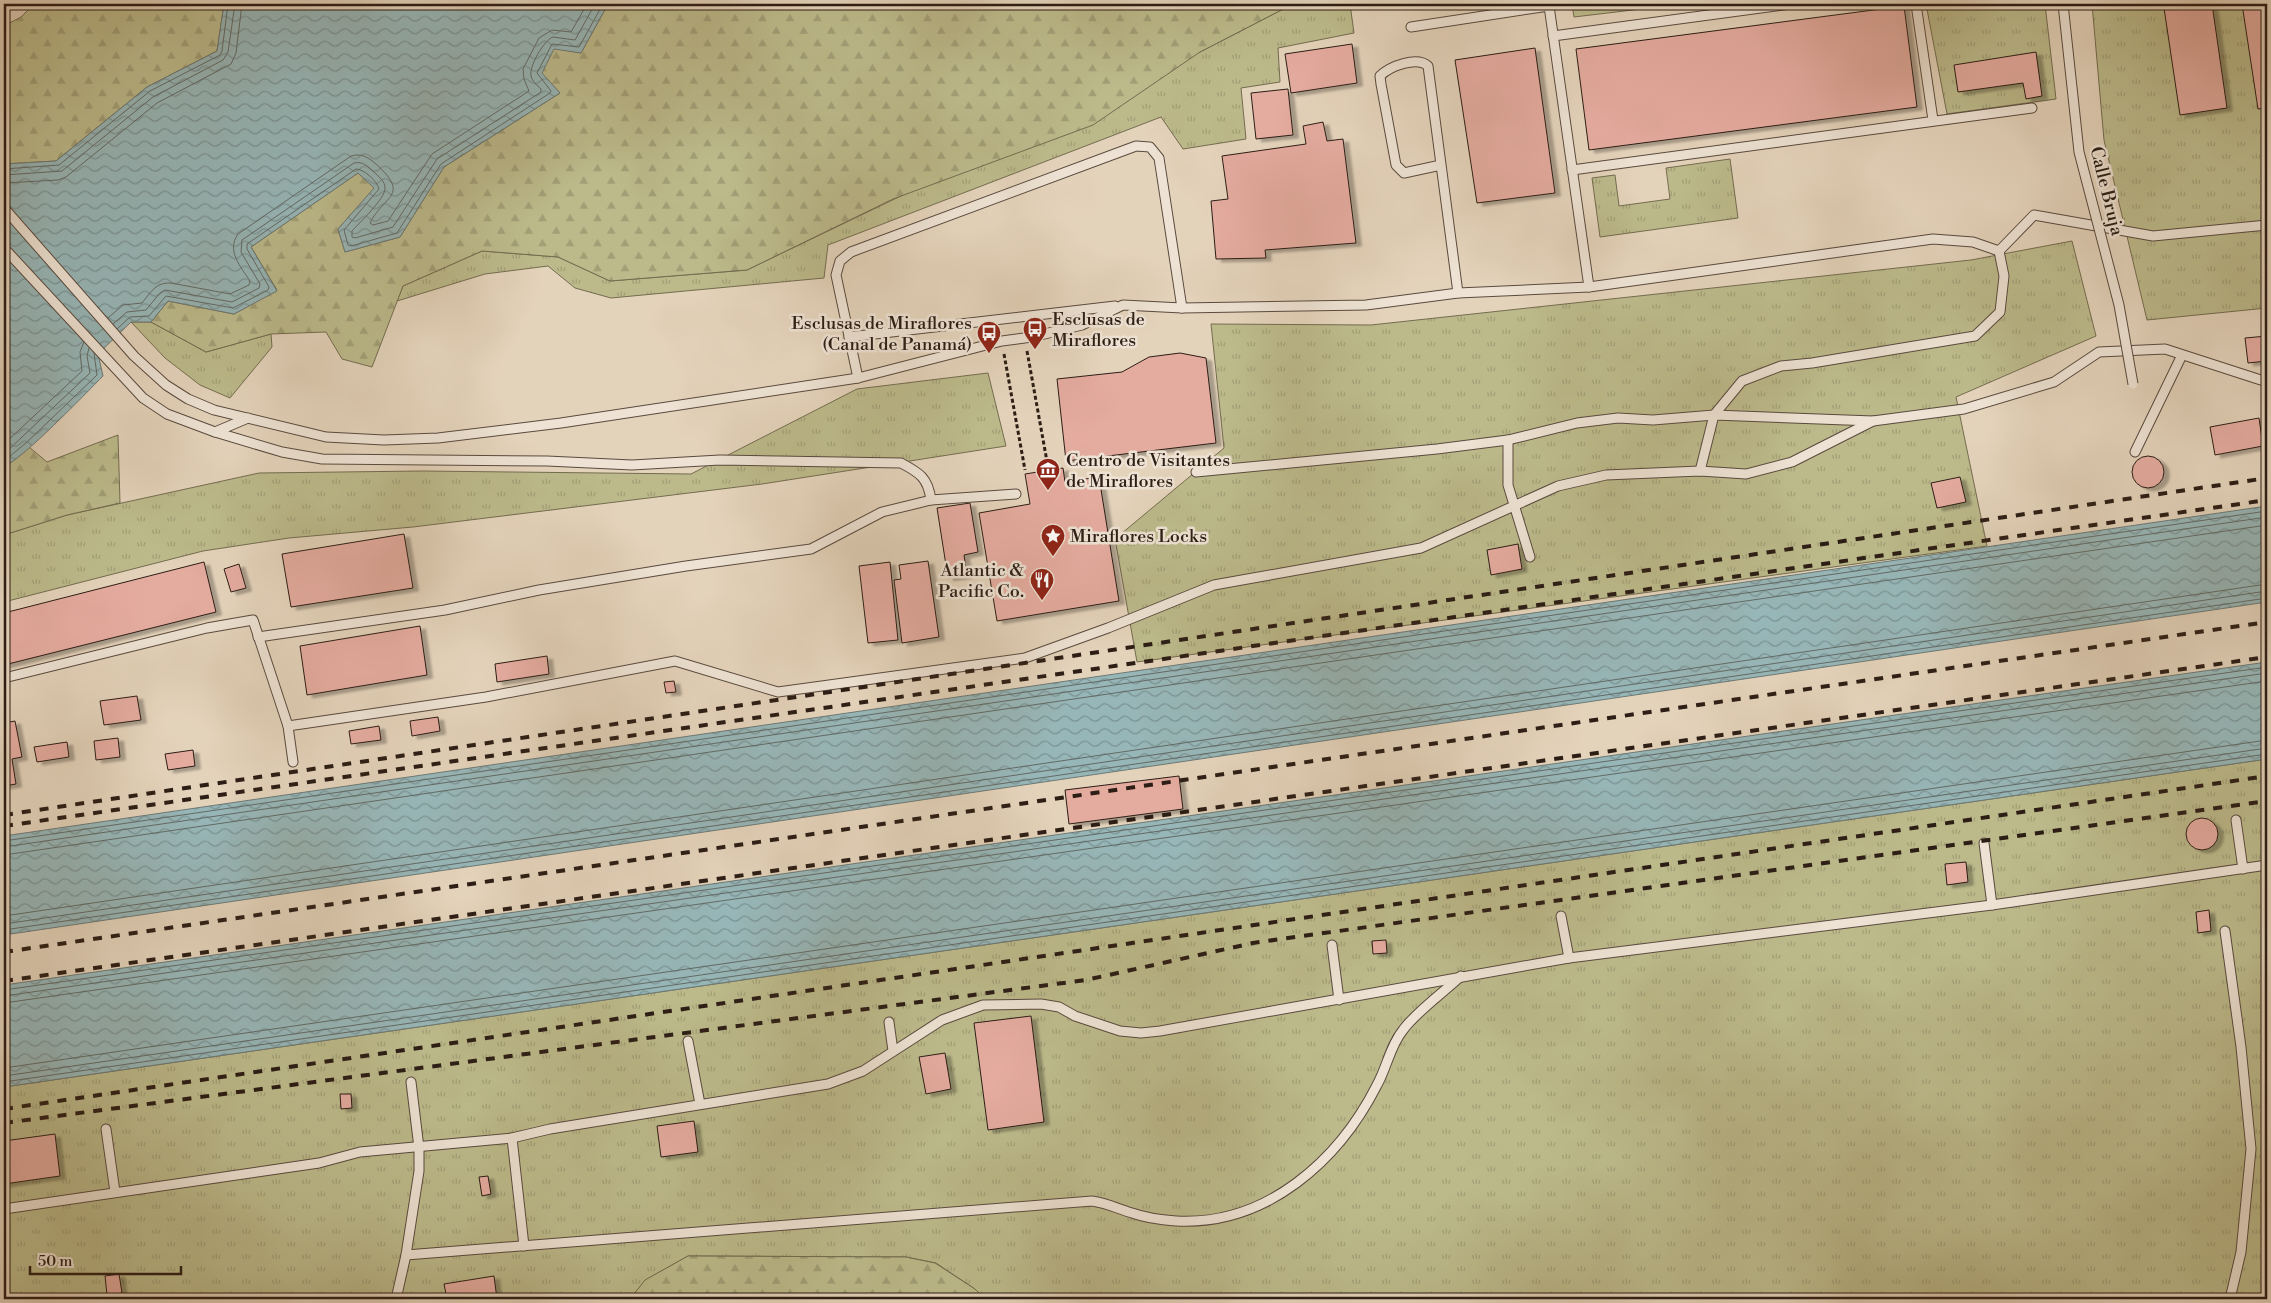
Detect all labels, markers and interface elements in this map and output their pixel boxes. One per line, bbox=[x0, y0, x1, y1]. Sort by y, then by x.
street label: Calle Bruja bbox=[2084, 144, 2129, 239]
place label: Esclusas de Miraflores bbox=[1052, 308, 1145, 352]
place label: Esclusas de Miraflores (Canal de Panamá) bbox=[791, 312, 972, 356]
bus stop icon: Esclusas de Miraflores bbox=[1022, 316, 1048, 350]
bus stop icon: Esclusas de Miraflores (Canal de Panamá) bbox=[976, 320, 1002, 354]
place label: Centro de Visitantes de Miraflores bbox=[1066, 449, 1230, 493]
museum icon: Centro de Visitantes de Miraflores bbox=[1035, 457, 1061, 491]
place icon: Miraflores Locks bbox=[1040, 523, 1066, 557]
place label: Miraflores Locks bbox=[1070, 525, 1207, 548]
place label: Atlantic & Pacific Co. bbox=[938, 559, 1025, 603]
restaurant icon: Atlantic & Pacific Co. bbox=[1029, 567, 1055, 601]
scale bar bbox=[30, 1243, 181, 1275]
text: 50 m bbox=[38, 1252, 72, 1271]

